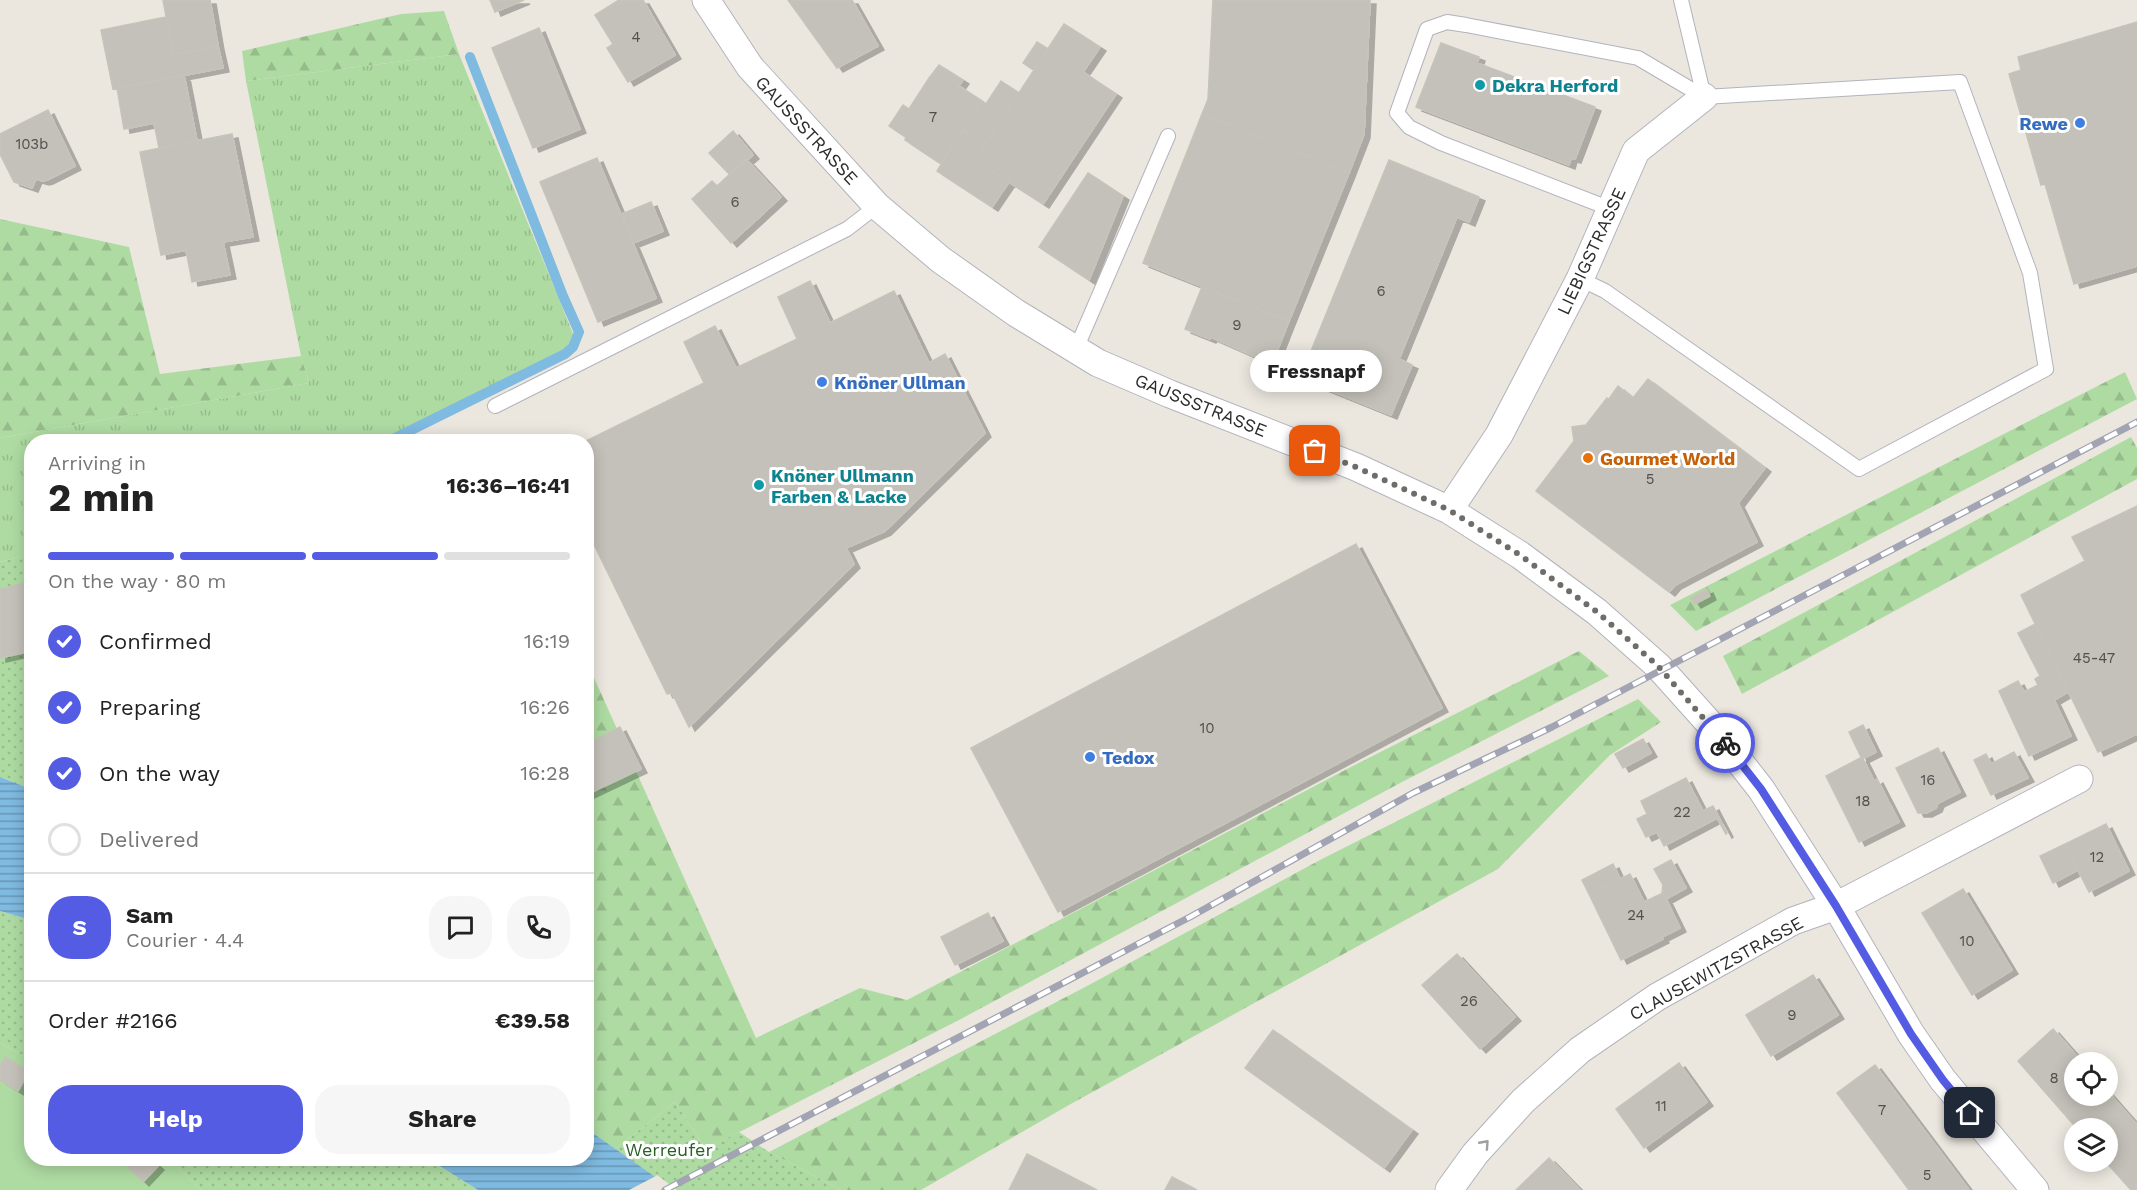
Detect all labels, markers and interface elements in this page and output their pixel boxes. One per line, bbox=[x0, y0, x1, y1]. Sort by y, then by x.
house number: 4 bbox=[631, 28, 641, 46]
street label: GAUSSSTRASSE bbox=[751, 71, 863, 189]
place label: Dekra Herford bbox=[1492, 75, 1618, 96]
marker: Dekra Herford bbox=[1473, 78, 1487, 92]
house number: 7 bbox=[929, 108, 937, 126]
place label: Rewe bbox=[2019, 113, 2068, 134]
marker: Rewe bbox=[2073, 116, 2087, 130]
house number: 103b bbox=[15, 135, 49, 153]
street label: LIEBIGSTRASSE bbox=[1552, 184, 1630, 318]
house number: 6 bbox=[730, 193, 740, 211]
house number: 6 bbox=[1376, 282, 1386, 300]
house number: 9 bbox=[1232, 316, 1242, 334]
callout: Fressnapf bbox=[1249, 349, 1381, 391]
text: Fressnapf bbox=[1267, 359, 1365, 383]
street label: GAUSSSTRASSE bbox=[1132, 369, 1270, 441]
place label: Knöner Ullman bbox=[834, 372, 966, 393]
marker: Knöner Ullman bbox=[815, 375, 829, 389]
pin bbox=[1289, 425, 1340, 476]
icon: bag bbox=[1298, 434, 1331, 467]
place label: Gourmet World bbox=[1600, 448, 1735, 469]
text: Arriving in bbox=[48, 451, 146, 475]
marker: Gourmet World bbox=[1581, 451, 1595, 465]
place label: Knöner Ullmann Farben & Lacke bbox=[771, 465, 914, 507]
house number: 5 bbox=[1646, 470, 1654, 488]
text: 16:36–16:41 bbox=[447, 473, 570, 498]
text: 2 min bbox=[48, 475, 155, 520]
marker: Knöner Ullmann Farben & Lacke bbox=[752, 478, 766, 492]
text: On the way · 80 m bbox=[48, 569, 226, 593]
icon: check bbox=[48, 625, 81, 658]
text: Confirmed bbox=[99, 629, 212, 654]
text: 16:19 bbox=[524, 629, 570, 653]
house number: 45-47 bbox=[2073, 649, 2115, 667]
icon: check bbox=[48, 691, 81, 724]
text: Preparing bbox=[99, 695, 200, 720]
text: 16:26 bbox=[520, 695, 570, 719]
courier bbox=[1695, 713, 1755, 773]
house number: 10 bbox=[1199, 719, 1215, 737]
icon: bike bbox=[1709, 727, 1742, 760]
place label: Tedox bbox=[1102, 747, 1155, 768]
marker: Tedox bbox=[1083, 750, 1097, 764]
icon: check bbox=[48, 757, 81, 790]
text: On the way bbox=[99, 761, 220, 786]
text: 16:28 bbox=[520, 761, 570, 785]
house number: 16 bbox=[1921, 771, 1935, 789]
house number: 18 bbox=[1855, 792, 1871, 810]
house number: 22 bbox=[1673, 803, 1691, 821]
text: Delivered bbox=[99, 827, 199, 852]
house number: 12 bbox=[2090, 848, 2104, 866]
button: chat bbox=[429, 896, 492, 959]
button: phone bbox=[507, 896, 570, 959]
text: Sam bbox=[126, 903, 174, 928]
house number: 24 bbox=[1627, 906, 1645, 924]
street label: CLAUSEWITZSTRASSE bbox=[1625, 911, 1807, 1025]
text: S bbox=[72, 915, 87, 940]
text: Courier · 4.4 bbox=[126, 928, 244, 952]
house number: 10 bbox=[1959, 932, 1975, 950]
house number: 26 bbox=[1460, 992, 1478, 1010]
house number: 9 bbox=[1787, 1006, 1797, 1024]
text: Order #2166 bbox=[48, 1008, 178, 1033]
text: €39.58 bbox=[495, 1008, 570, 1033]
map controls bbox=[2064, 1052, 2118, 1172]
button: locate bbox=[2064, 1052, 2118, 1106]
house number: 8 bbox=[2049, 1069, 2059, 1087]
button: Help bbox=[48, 1085, 303, 1154]
button: Share bbox=[315, 1085, 570, 1154]
pin bbox=[1944, 1087, 1995, 1138]
icon: home bbox=[1953, 1096, 1986, 1129]
house number: 11 bbox=[1655, 1097, 1667, 1115]
house number: 7 bbox=[1878, 1101, 1886, 1119]
button: layers bbox=[2064, 1118, 2118, 1172]
park label: Werreufer bbox=[625, 1139, 713, 1160]
one-way arrow bbox=[1478, 1140, 1489, 1151]
house number: 5 bbox=[1923, 1166, 1931, 1184]

